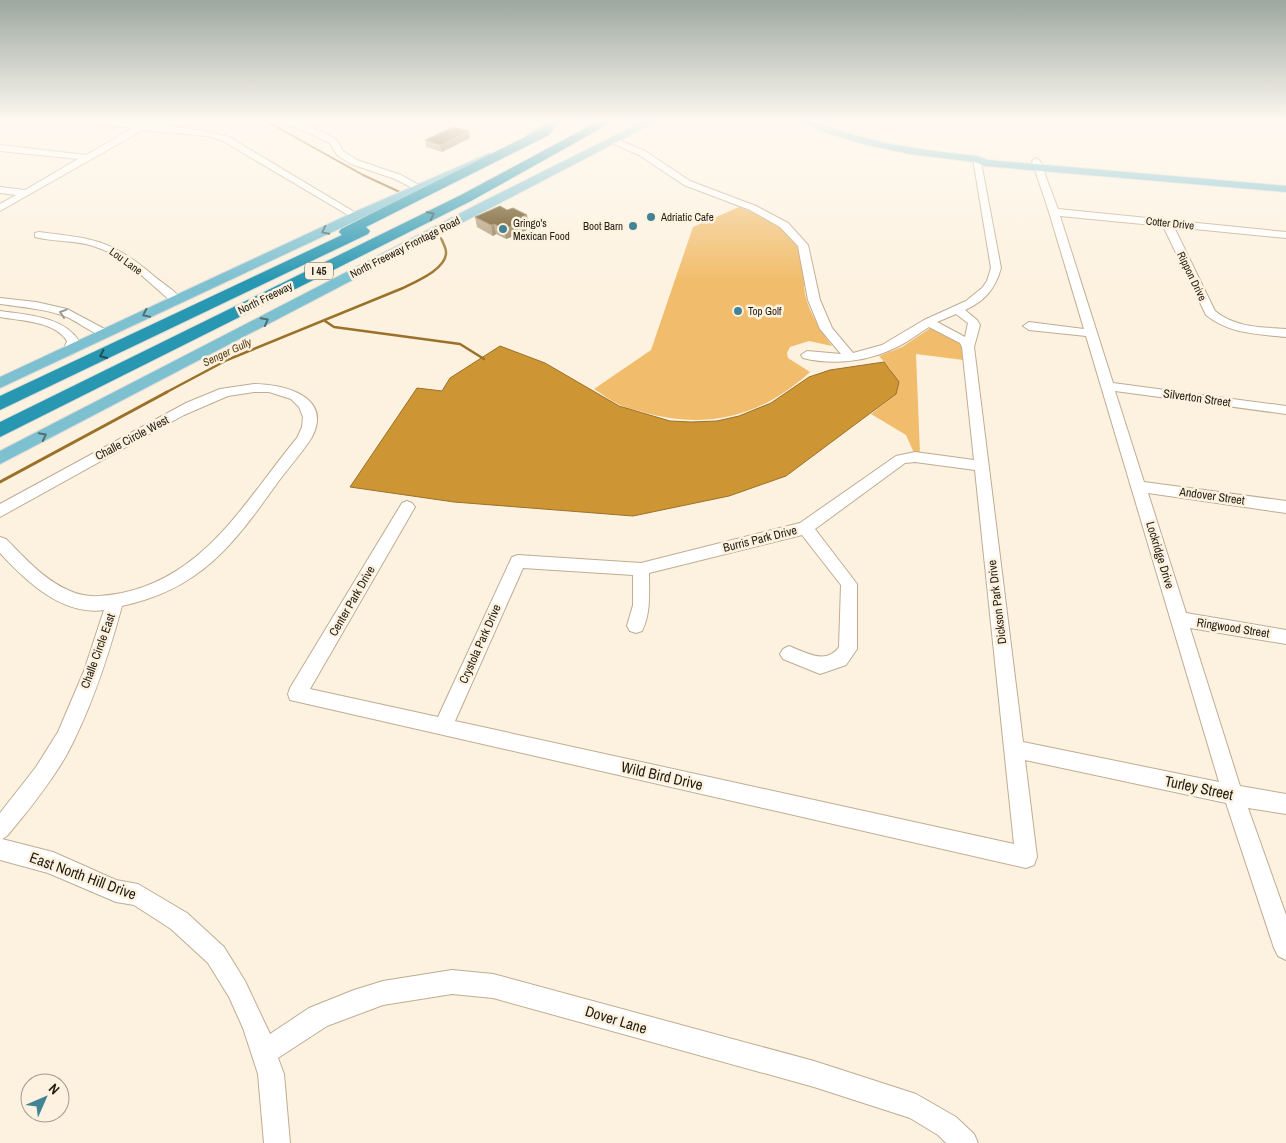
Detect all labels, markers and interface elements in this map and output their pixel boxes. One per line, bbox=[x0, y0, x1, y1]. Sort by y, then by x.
place label: Adriatic Cafe bbox=[660, 210, 714, 224]
one-way arrow bbox=[426, 211, 435, 221]
marker: Adriatic Cafe bbox=[645, 211, 657, 223]
street label: North Freeway Frontage Road bbox=[348, 213, 462, 281]
street label: Cotter Drive bbox=[1145, 213, 1195, 233]
place label: Gringo's Mexican Food bbox=[513, 216, 570, 243]
place label: Boot Barn bbox=[583, 219, 623, 233]
marker: Boot Barn bbox=[627, 220, 639, 232]
marker: Gringo's Mexican Food bbox=[497, 223, 509, 235]
one-way arrow bbox=[321, 225, 330, 235]
street label: Lou Lane bbox=[107, 244, 145, 278]
street label: Rippon Drive bbox=[1174, 249, 1210, 303]
road number: I 45 bbox=[305, 262, 333, 280]
street label: North Freeway bbox=[235, 279, 295, 317]
place label: Top Golf bbox=[748, 304, 782, 318]
marker: Top Golf bbox=[732, 305, 744, 317]
one-way arrow bbox=[59, 308, 67, 318]
one-way arrow bbox=[142, 308, 151, 318]
one-way arrow bbox=[260, 317, 269, 327]
water label: Senger Gully bbox=[200, 334, 254, 369]
one-way arrow bbox=[99, 349, 108, 359]
street label: Silverton Street bbox=[1162, 385, 1232, 411]
street label: Challe Circle West bbox=[92, 412, 172, 464]
one-way arrow bbox=[38, 432, 47, 442]
street label: Andover Street bbox=[1177, 483, 1246, 509]
street label: Lockridge Drive bbox=[1142, 519, 1178, 591]
street label: Burris Park Drive bbox=[721, 522, 799, 556]
street label: Dickson Park Drive bbox=[984, 559, 1010, 645]
street label: Center Park Drive bbox=[325, 563, 379, 639]
street label: Crystola Park Drive bbox=[455, 602, 505, 686]
street label: Challe Circle East bbox=[77, 611, 119, 691]
street label: Ringwood Street bbox=[1196, 614, 1271, 642]
street label: Wild Bird Drive bbox=[619, 756, 705, 795]
street label: Turley Street bbox=[1163, 770, 1236, 805]
street label: East North Hill Drive bbox=[27, 846, 140, 905]
street label: Dover Lane bbox=[583, 1000, 650, 1039]
north arrow bbox=[20, 1073, 70, 1123]
text: N bbox=[45, 1080, 63, 1098]

